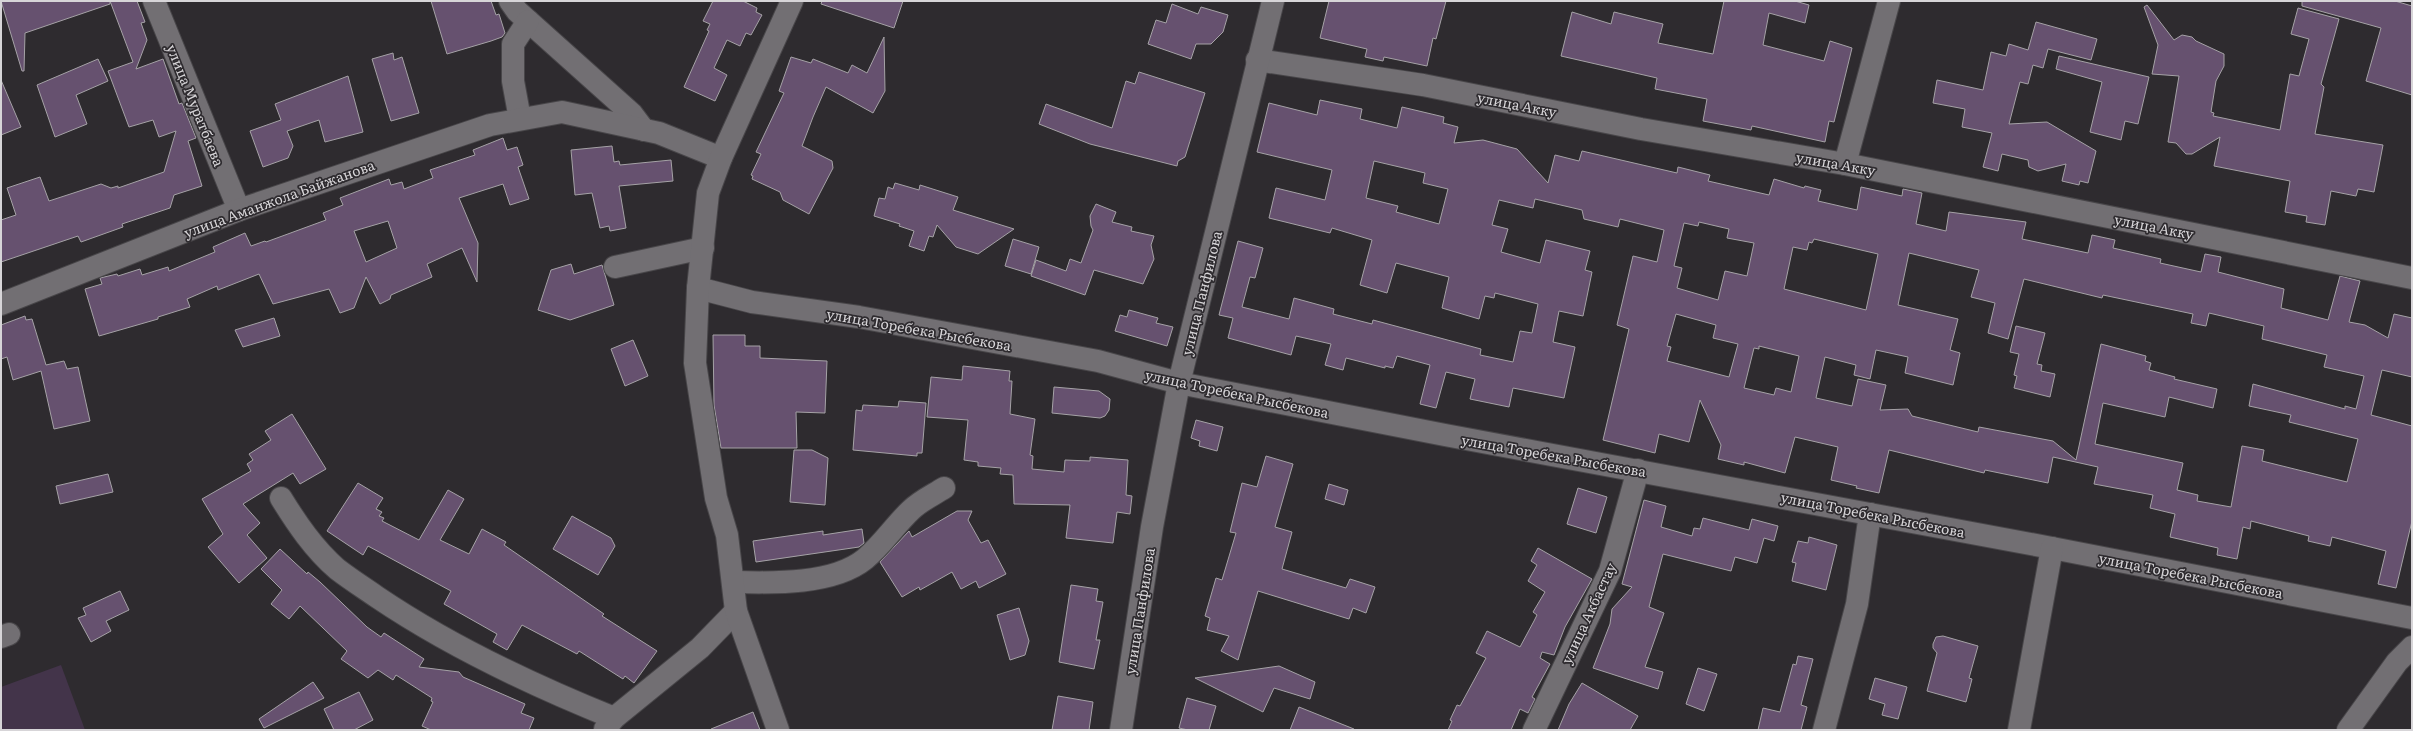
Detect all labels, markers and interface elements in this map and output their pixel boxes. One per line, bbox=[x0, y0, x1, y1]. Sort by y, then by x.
street label: улица Муратбаева bbox=[162, 41, 230, 170]
street label: улица Акку bbox=[1476, 87, 1559, 122]
street label: улица Акку bbox=[1795, 146, 1878, 180]
street label: улица Аманжола Байжанова bbox=[181, 154, 378, 242]
street label: улица Акку bbox=[2113, 209, 2196, 244]
street label: улица Панфилова bbox=[1176, 228, 1226, 358]
street label: улица Торебека Рысбекова bbox=[825, 303, 1013, 355]
street label: улица Торебека Рысбекова bbox=[1143, 364, 1331, 422]
street label: улица Торебека Рысбекова bbox=[1460, 429, 1648, 481]
street label: улица Торебека Рысбекова bbox=[1779, 486, 1967, 542]
street label: улица Панфилова bbox=[1119, 546, 1159, 676]
street label: улица Торебека Рысбекова bbox=[2097, 547, 2285, 603]
street label: улица Акбастау bbox=[1556, 558, 1621, 667]

